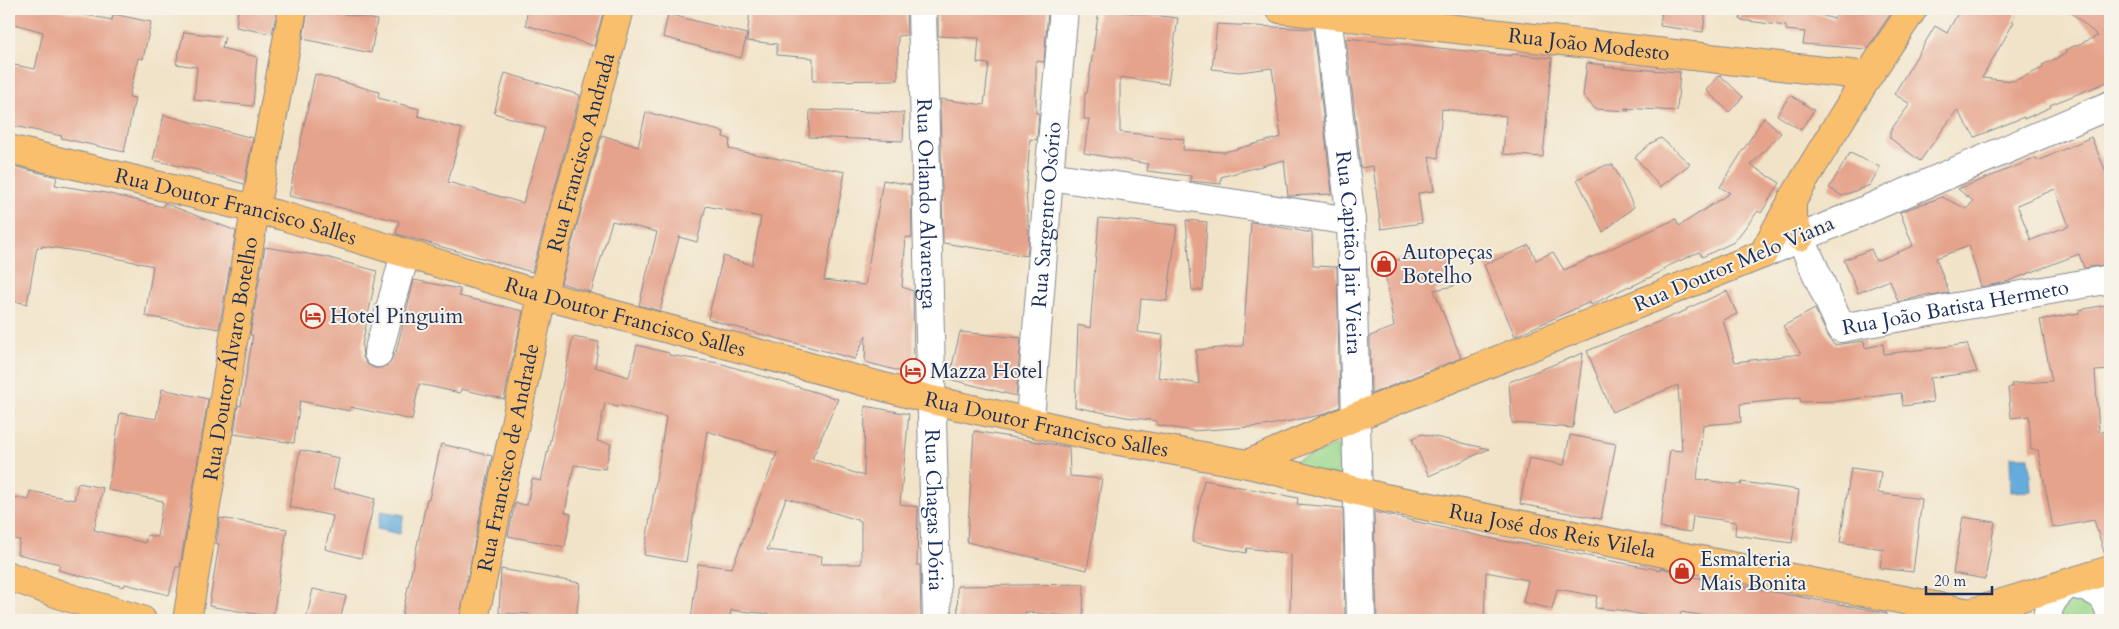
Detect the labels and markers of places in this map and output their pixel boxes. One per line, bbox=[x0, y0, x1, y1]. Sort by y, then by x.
place label: Autopeças Botelho bbox=[1402, 238, 1493, 291]
shop icon: Autopeças Botelho bbox=[1371, 251, 1397, 277]
place label: Hotel Pinguim bbox=[330, 302, 464, 331]
hotel icon: Hotel Pinguim bbox=[300, 303, 326, 329]
place label: Mazza Hotel bbox=[930, 357, 1043, 386]
hotel icon: Mazza Hotel bbox=[900, 358, 926, 384]
place label: Esmalteria Mais Bonita bbox=[1700, 545, 1807, 598]
shop icon: Esmalteria Mais Bonita bbox=[1669, 558, 1695, 584]

